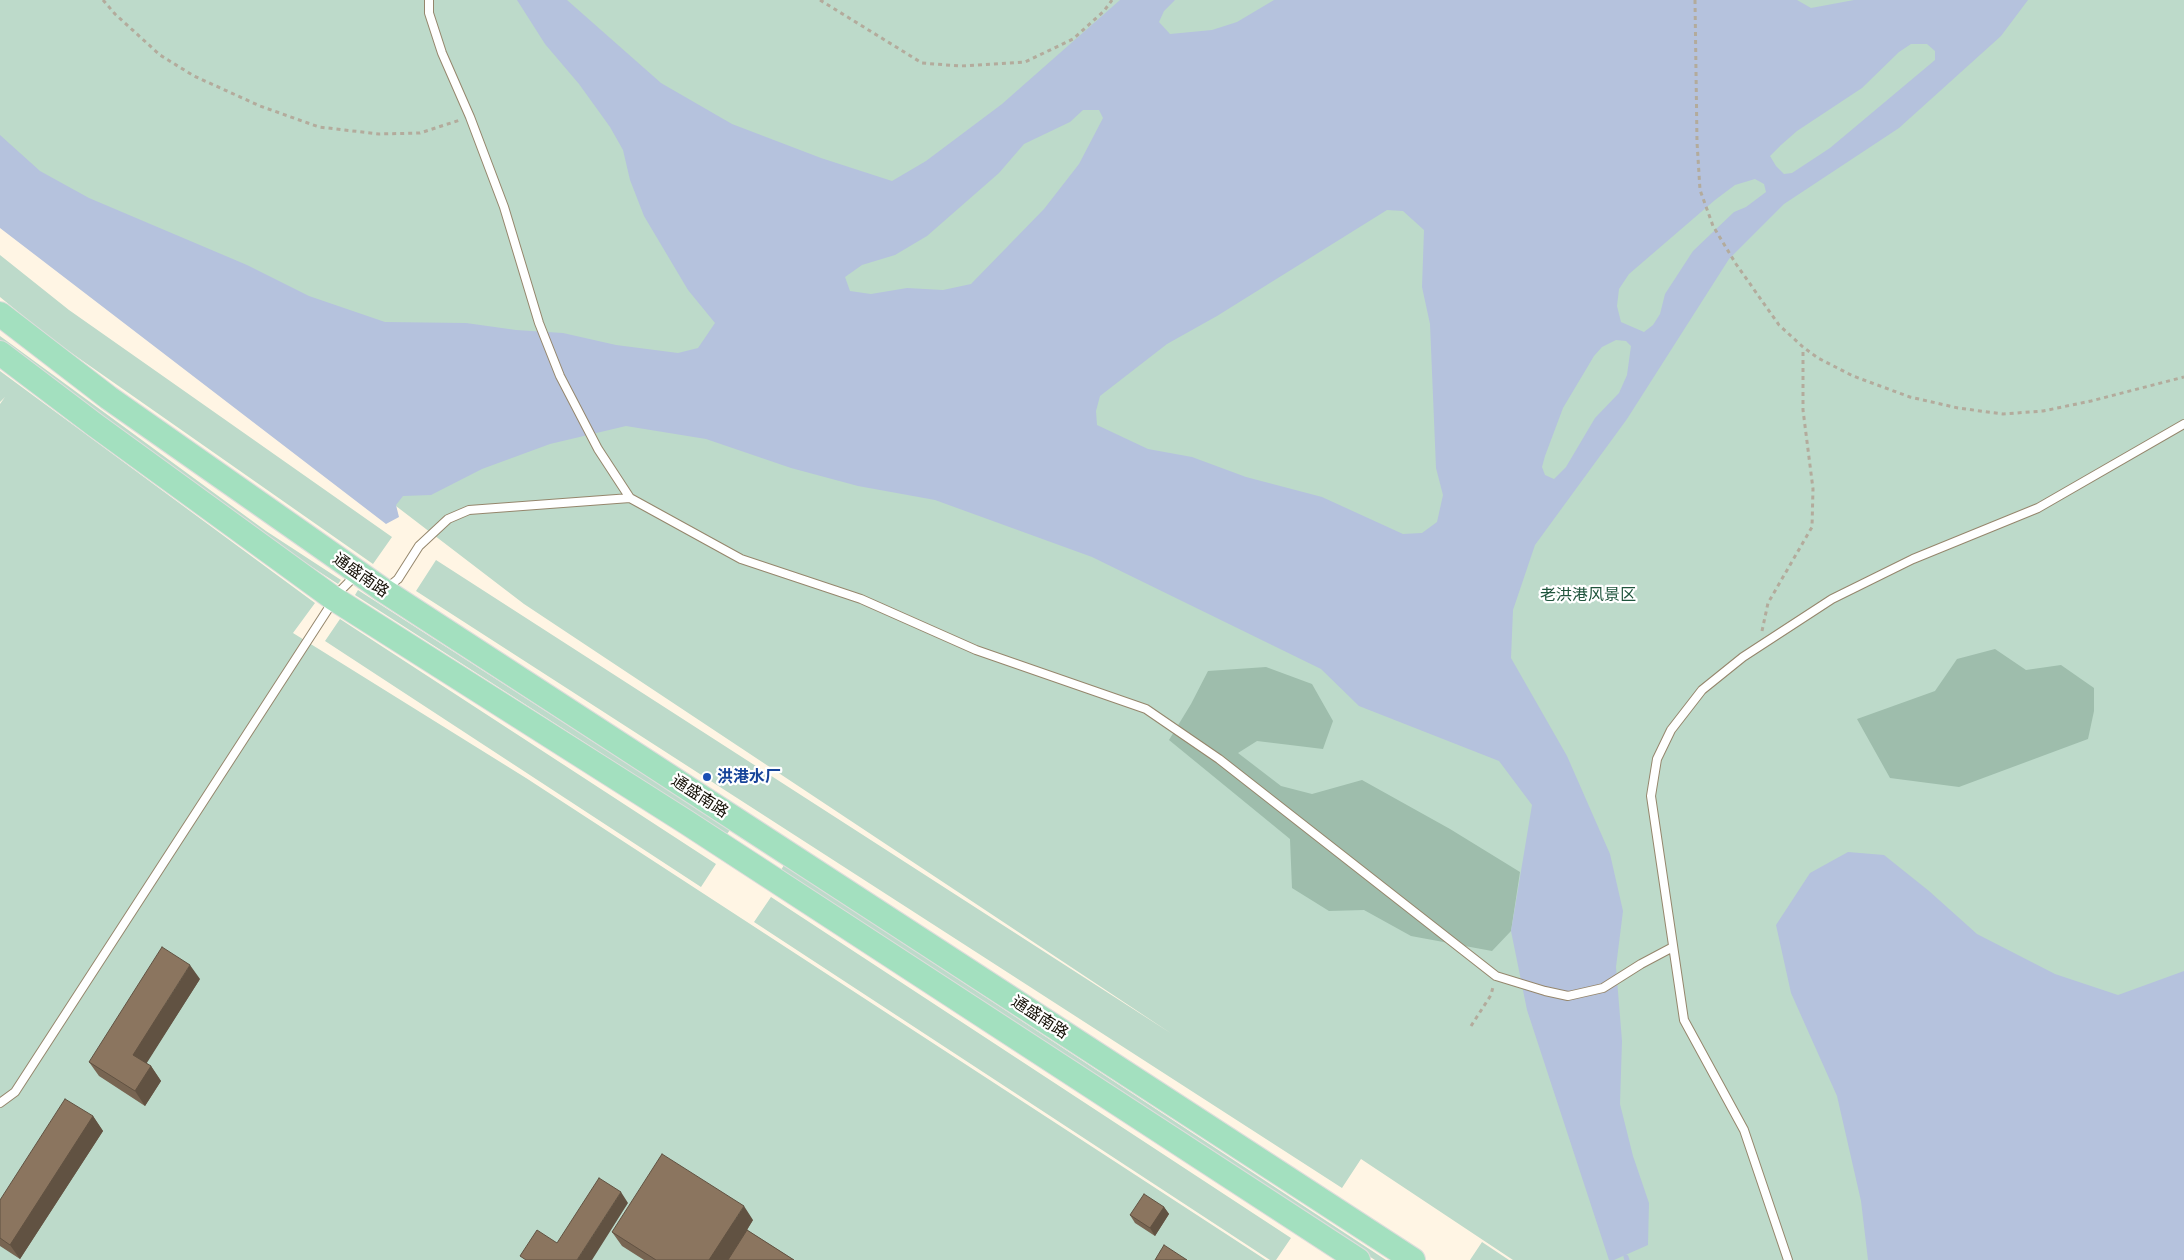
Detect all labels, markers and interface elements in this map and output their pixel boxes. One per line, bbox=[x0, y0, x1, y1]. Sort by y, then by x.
street label: 通盛南路 bbox=[329, 549, 393, 601]
park label: 老洪港风景区 bbox=[1540, 585, 1636, 605]
place label: 洪港水厂 bbox=[717, 767, 781, 787]
street label: 通盛南路 bbox=[668, 771, 732, 821]
marker: 洪港水厂 bbox=[701, 771, 713, 783]
street label: 通盛南路 bbox=[1008, 992, 1072, 1042]

